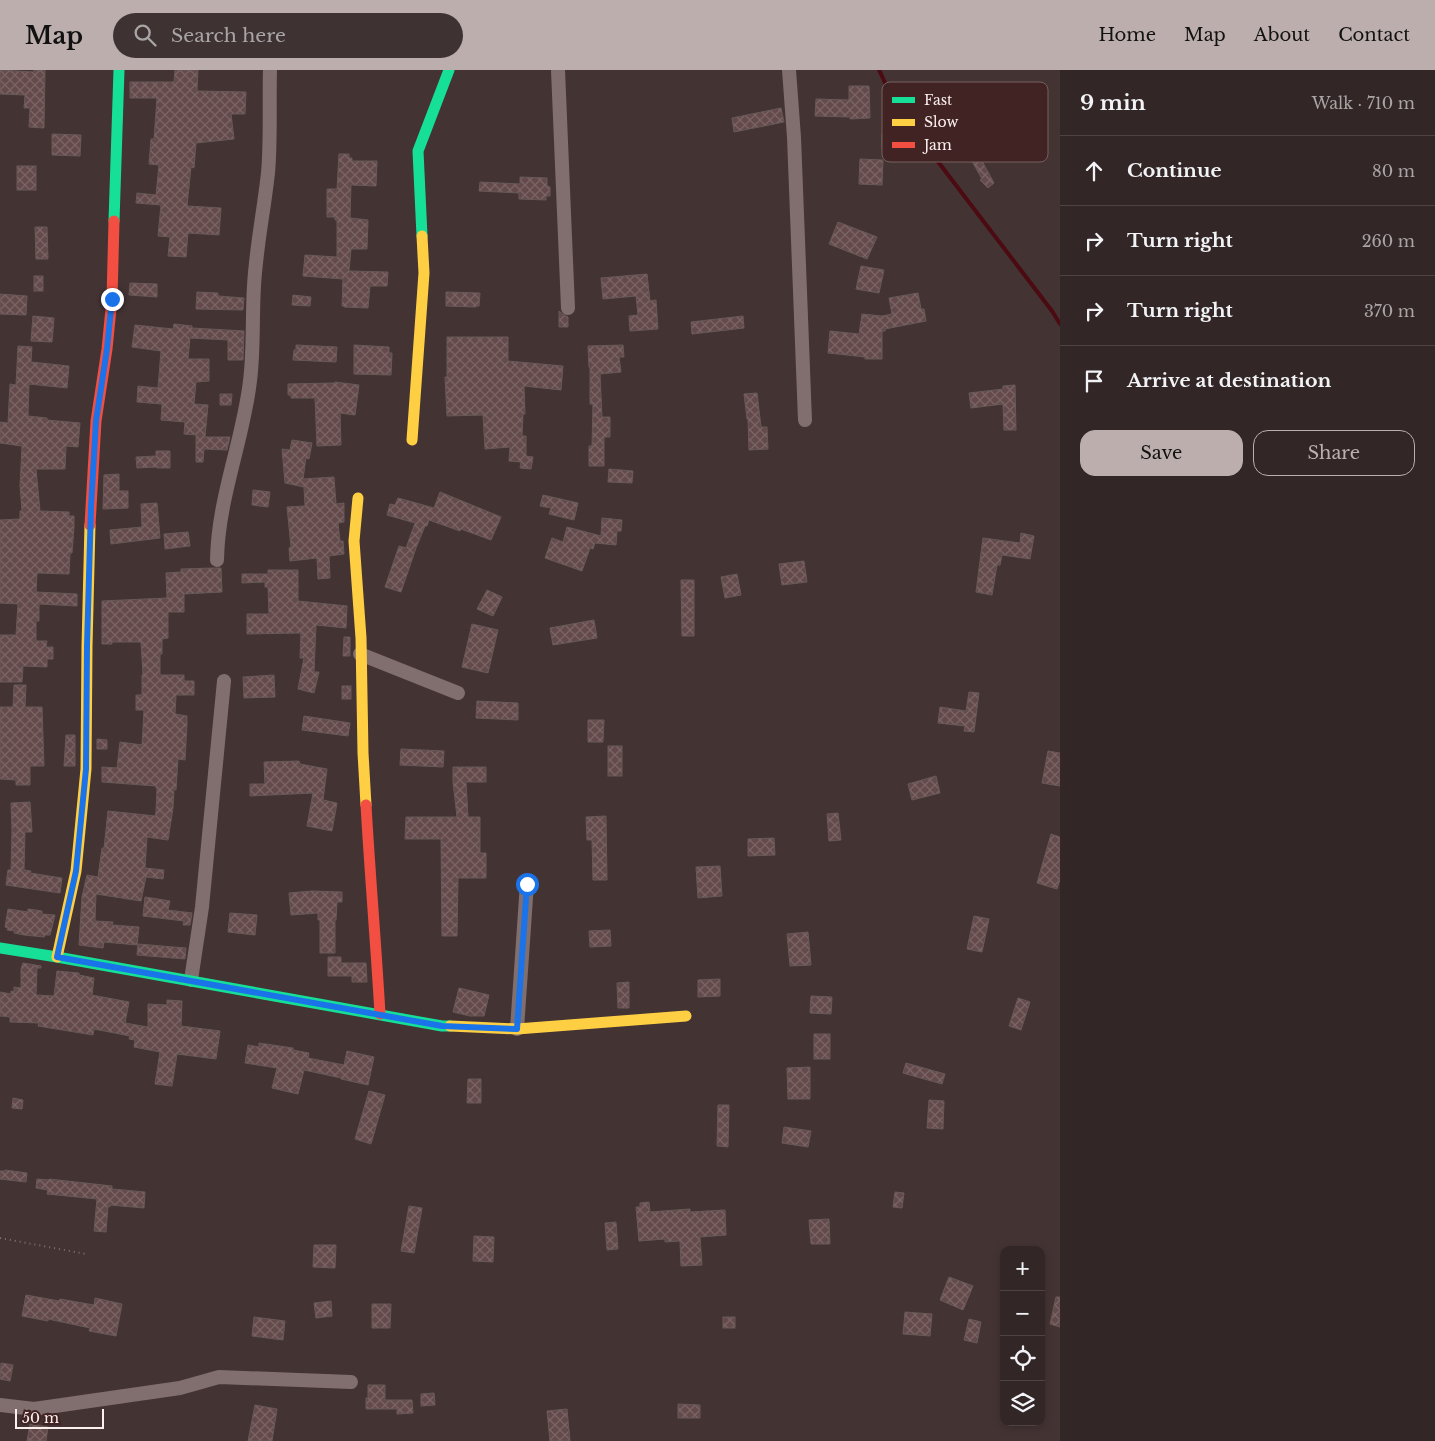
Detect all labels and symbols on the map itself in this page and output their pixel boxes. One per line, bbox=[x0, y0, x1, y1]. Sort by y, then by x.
legend bbox=[882, 82, 1048, 162]
text: Fast bbox=[924, 91, 953, 109]
text: Slow bbox=[924, 113, 958, 131]
text: Jam bbox=[922, 136, 952, 154]
route end bbox=[101, 288, 124, 311]
route start bbox=[516, 873, 539, 896]
scale bar bbox=[15, 1406, 104, 1429]

